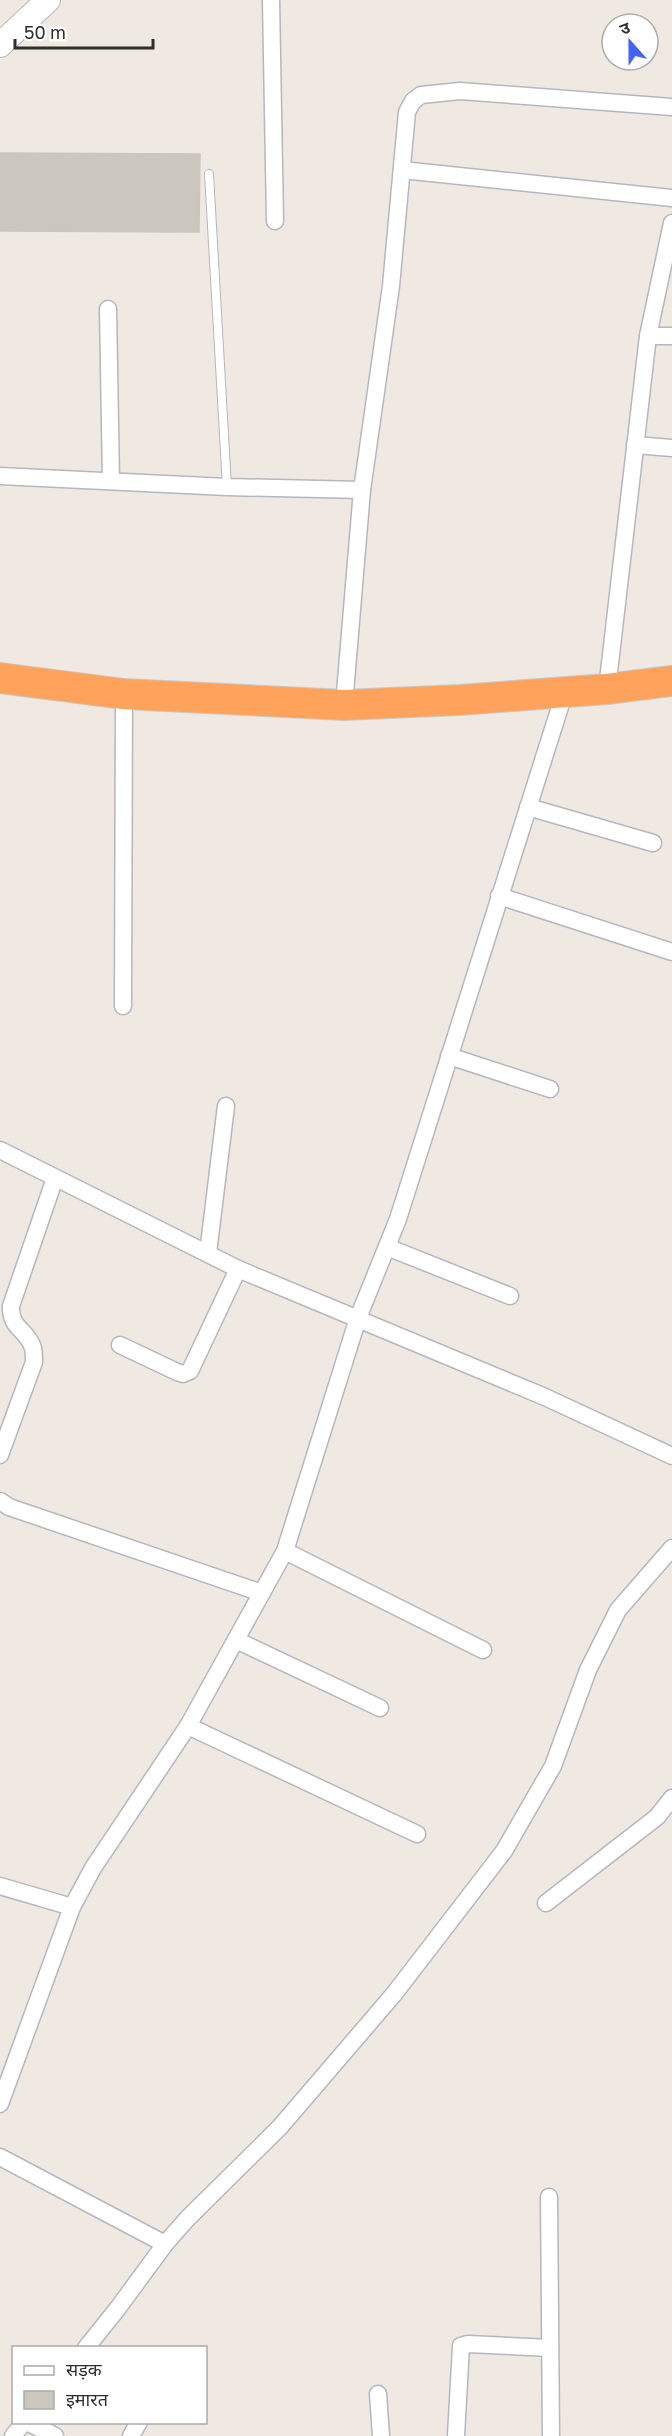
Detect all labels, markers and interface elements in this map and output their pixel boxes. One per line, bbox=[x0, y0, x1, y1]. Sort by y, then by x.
scale bar bbox=[15, 12, 153, 50]
north arrow bbox=[600, 12, 660, 72]
text: उ bbox=[617, 17, 633, 39]
text: 50 m bbox=[24, 21, 66, 43]
legend bbox=[12, 2346, 207, 2424]
text: सड़क bbox=[66, 2358, 103, 2380]
text: इमारत bbox=[66, 2388, 109, 2410]

